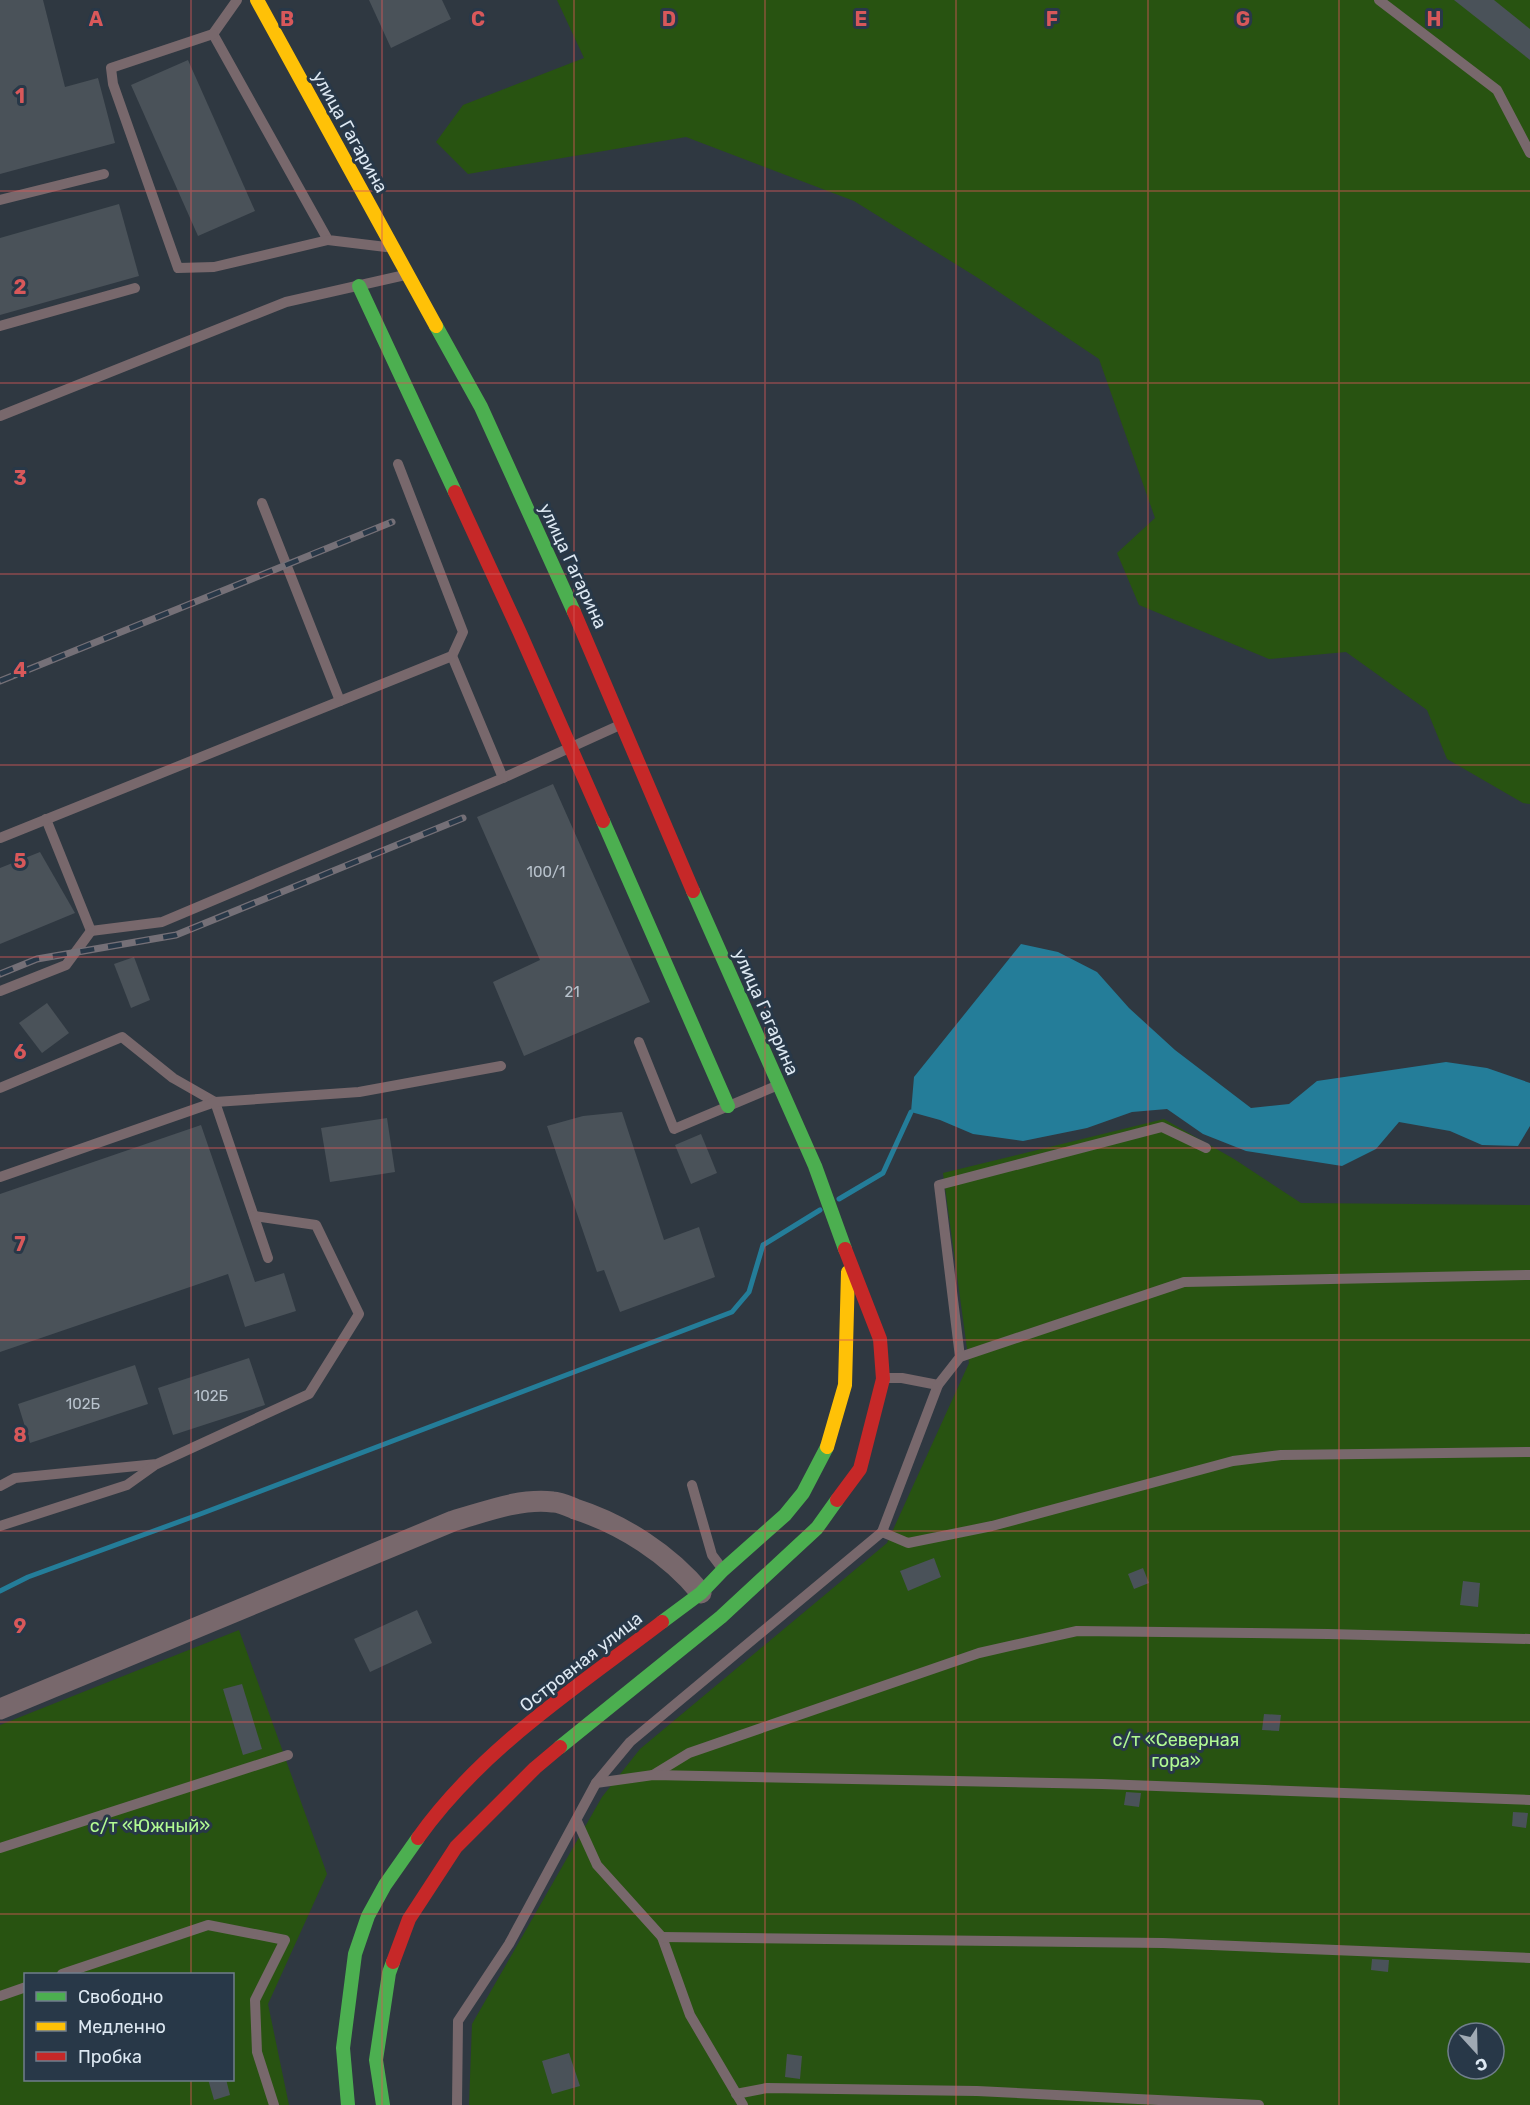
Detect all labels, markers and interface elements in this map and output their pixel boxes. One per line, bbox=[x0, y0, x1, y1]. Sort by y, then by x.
text: A bbox=[89, 7, 104, 31]
text: B bbox=[280, 7, 294, 31]
text: C bbox=[471, 7, 485, 31]
text: D bbox=[662, 7, 676, 31]
text: E bbox=[855, 7, 867, 31]
text: F bbox=[1046, 7, 1058, 31]
text: G bbox=[1236, 7, 1250, 31]
text: H bbox=[1427, 7, 1441, 31]
street label: улица Гагарина bbox=[307, 67, 393, 197]
text: 1 bbox=[15, 84, 25, 108]
text: 2 bbox=[14, 275, 27, 299]
text: 3 bbox=[13, 466, 27, 490]
street label: улица Гагарина bbox=[534, 500, 612, 632]
text: 4 bbox=[13, 658, 27, 682]
text: 5 bbox=[14, 849, 27, 873]
house number: 100/1 bbox=[527, 863, 565, 881]
street label: улица Гагарина bbox=[728, 945, 804, 1079]
house number: 21 bbox=[564, 983, 580, 1001]
text: 6 bbox=[13, 1040, 27, 1064]
text: 7 bbox=[14, 1232, 26, 1256]
house number: 102Б bbox=[194, 1387, 229, 1405]
house number: 102Б bbox=[66, 1395, 101, 1413]
text: 8 bbox=[13, 1423, 27, 1447]
street label: Островная улица bbox=[515, 1607, 647, 1717]
text: 9 bbox=[14, 1614, 27, 1638]
park label: с/т «Северная гора» bbox=[1113, 1729, 1239, 1772]
park label: с/т «Южный» bbox=[90, 1815, 210, 1837]
legend bbox=[24, 1973, 234, 2081]
text: Свободно bbox=[78, 1986, 163, 2008]
text: Медленно bbox=[78, 2016, 166, 2038]
north arrow bbox=[1446, 2021, 1506, 2081]
text: Пробка bbox=[78, 2046, 142, 2068]
text: С bbox=[1473, 2054, 1490, 2075]

